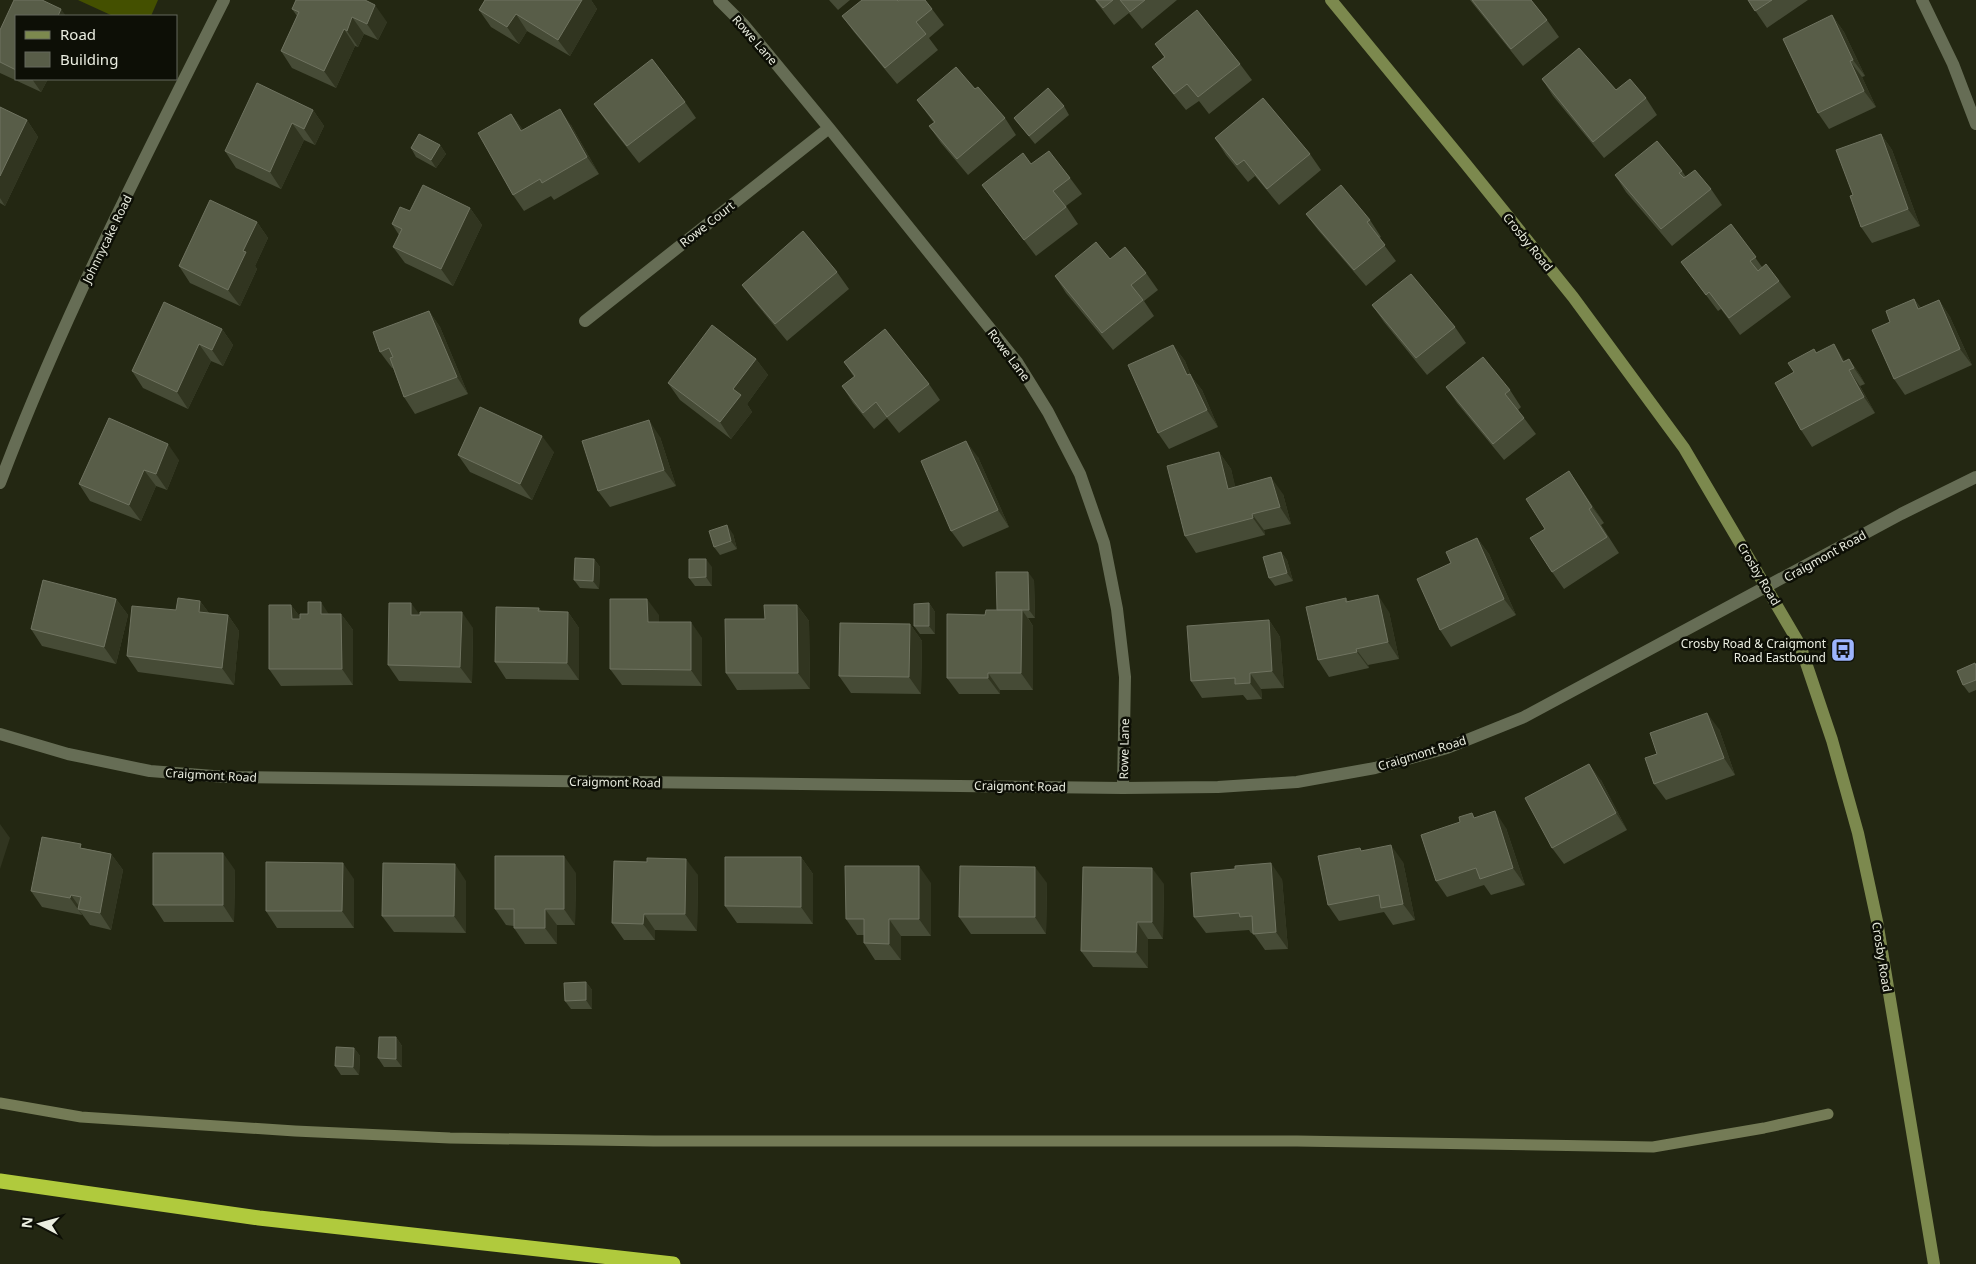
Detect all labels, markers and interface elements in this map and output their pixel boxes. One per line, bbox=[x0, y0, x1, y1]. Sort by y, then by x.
street label: Rowe Lane bbox=[729, 11, 782, 69]
legend bbox=[15, 15, 178, 80]
text: Road bbox=[60, 24, 96, 44]
text: Building bbox=[60, 49, 118, 69]
street label: Johnnycake Road bbox=[78, 192, 136, 287]
street label: Rowe Court bbox=[676, 197, 739, 251]
street label: Crosby Road bbox=[1499, 209, 1557, 275]
street label: Rowe Lane bbox=[984, 326, 1034, 385]
street label: Craigmont Road bbox=[1781, 526, 1869, 586]
street label: Crosby Road bbox=[1734, 539, 1784, 609]
place label: Crosby Road & Craigmont Road Eastbound bbox=[1681, 635, 1827, 666]
bus stop icon: Crosby Road & Craigmont Road Eastbound bbox=[1830, 637, 1856, 663]
street label: Rowe Lane bbox=[1115, 718, 1133, 780]
street label: Craigmont Road bbox=[1376, 731, 1468, 775]
street label: Craigmont Road bbox=[165, 764, 257, 786]
street label: Craigmont Road bbox=[569, 773, 661, 791]
street label: Craigmont Road bbox=[974, 777, 1066, 795]
street label: Crosby Road bbox=[1868, 921, 1896, 993]
north arrow bbox=[15, 1199, 65, 1249]
text: N bbox=[17, 1216, 37, 1229]

